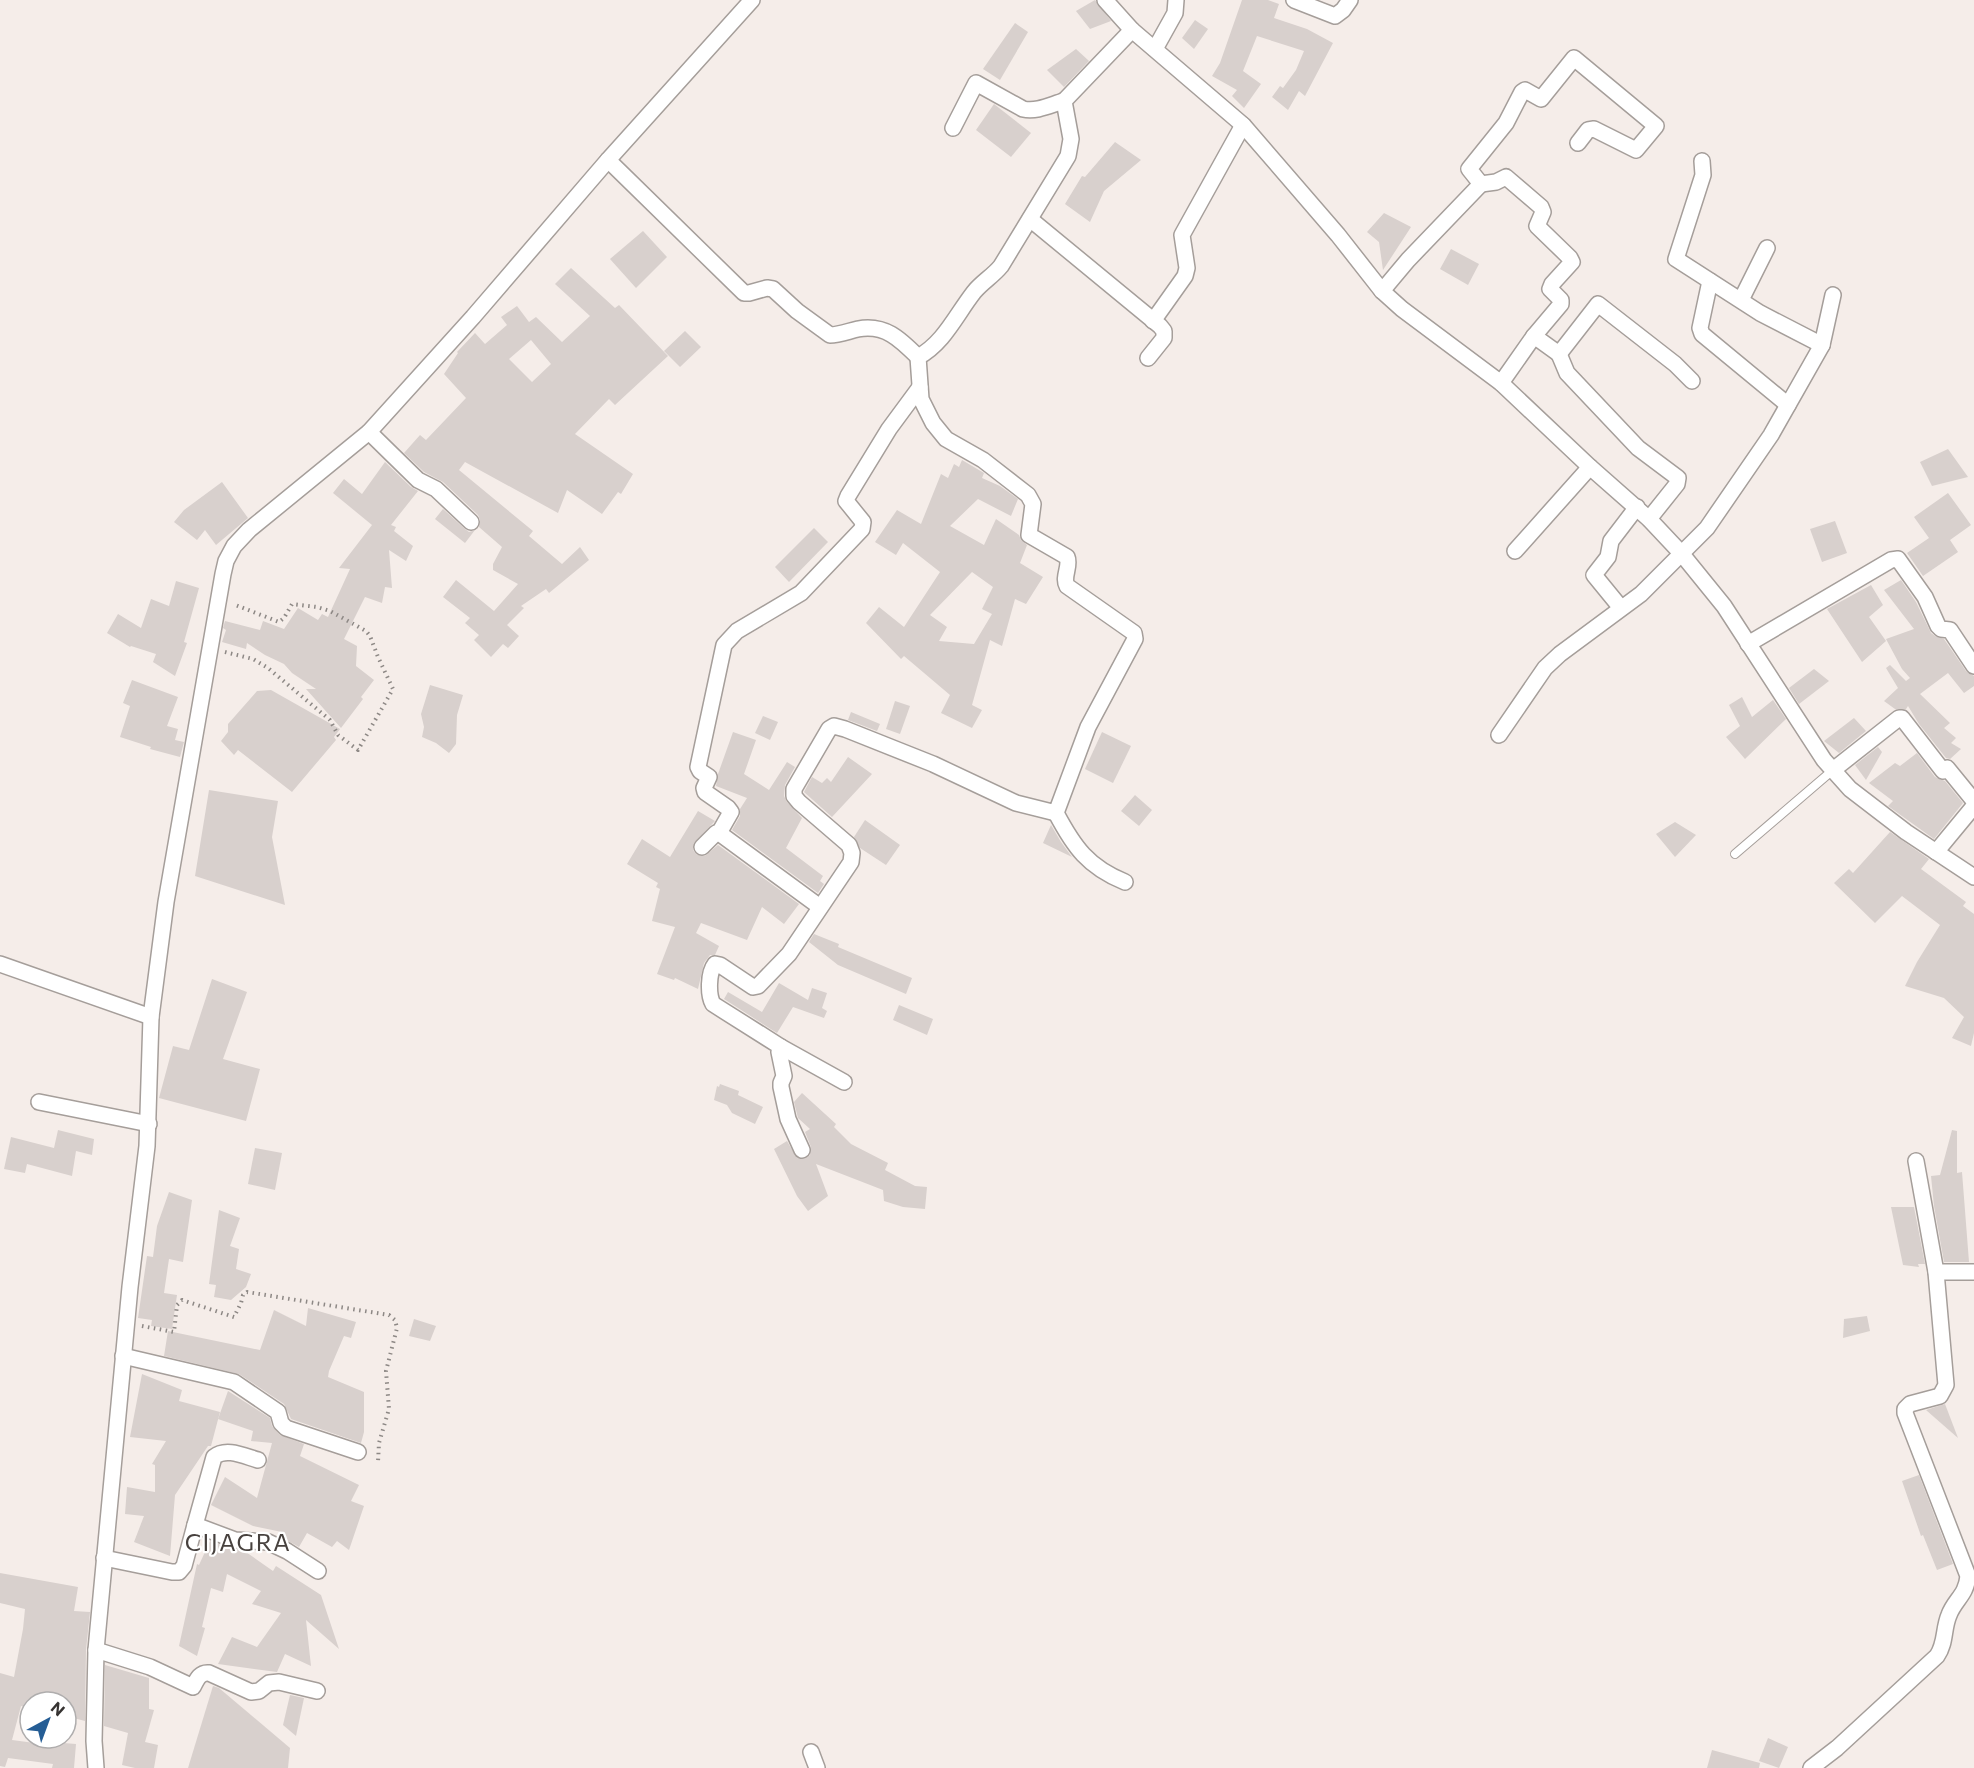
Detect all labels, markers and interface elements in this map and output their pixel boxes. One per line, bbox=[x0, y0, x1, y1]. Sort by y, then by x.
district label: CIJAGRA bbox=[185, 1527, 291, 1556]
north arrow bbox=[18, 1690, 78, 1750]
text: N bbox=[47, 1697, 69, 1719]

